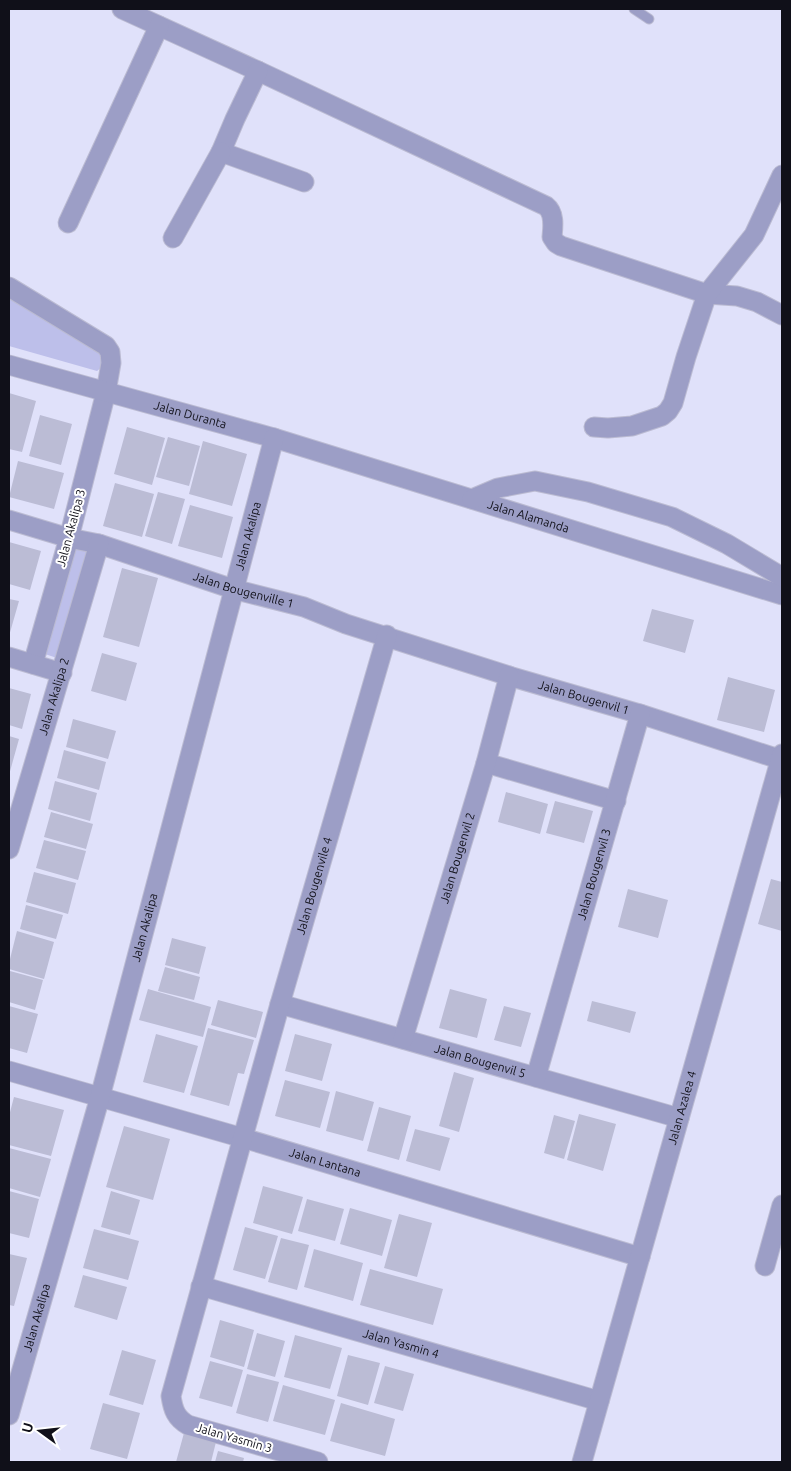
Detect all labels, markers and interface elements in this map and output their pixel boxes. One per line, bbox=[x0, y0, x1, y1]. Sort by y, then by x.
street label: Jalan Duranta bbox=[153, 398, 228, 431]
street label: Jalan Akalipa 3 bbox=[54, 488, 87, 568]
street label: Jalan Alamanda bbox=[486, 497, 571, 535]
street label: Jalan Akalipa bbox=[232, 500, 263, 572]
street label: Jalan Bougenville 1 bbox=[192, 569, 295, 610]
street label: Jalan Akalipa 2 bbox=[36, 656, 71, 737]
street label: Jalan Bougenvil 1 bbox=[537, 678, 631, 717]
street label: Jalan Bougenvil 2 bbox=[437, 811, 477, 905]
street label: Jalan Bougenvil 3 bbox=[574, 827, 613, 921]
street label: Jalan Bougenvile 4 bbox=[293, 835, 334, 936]
street label: Jalan Akalipa bbox=[129, 892, 160, 963]
street label: Jalan Bougenvil 5 bbox=[433, 1041, 527, 1080]
street label: Jalan Azalea 4 bbox=[665, 1069, 698, 1146]
street label: Jalan Lantana bbox=[288, 1145, 362, 1179]
street label: Jalan Akalipa bbox=[20, 1282, 52, 1353]
street label: Jalan Yasmin 4 bbox=[361, 1326, 441, 1360]
north arrow bbox=[15, 1406, 65, 1456]
street label: Jalan Yasmin 3 bbox=[195, 1420, 274, 1455]
text: U bbox=[18, 1421, 36, 1434]

